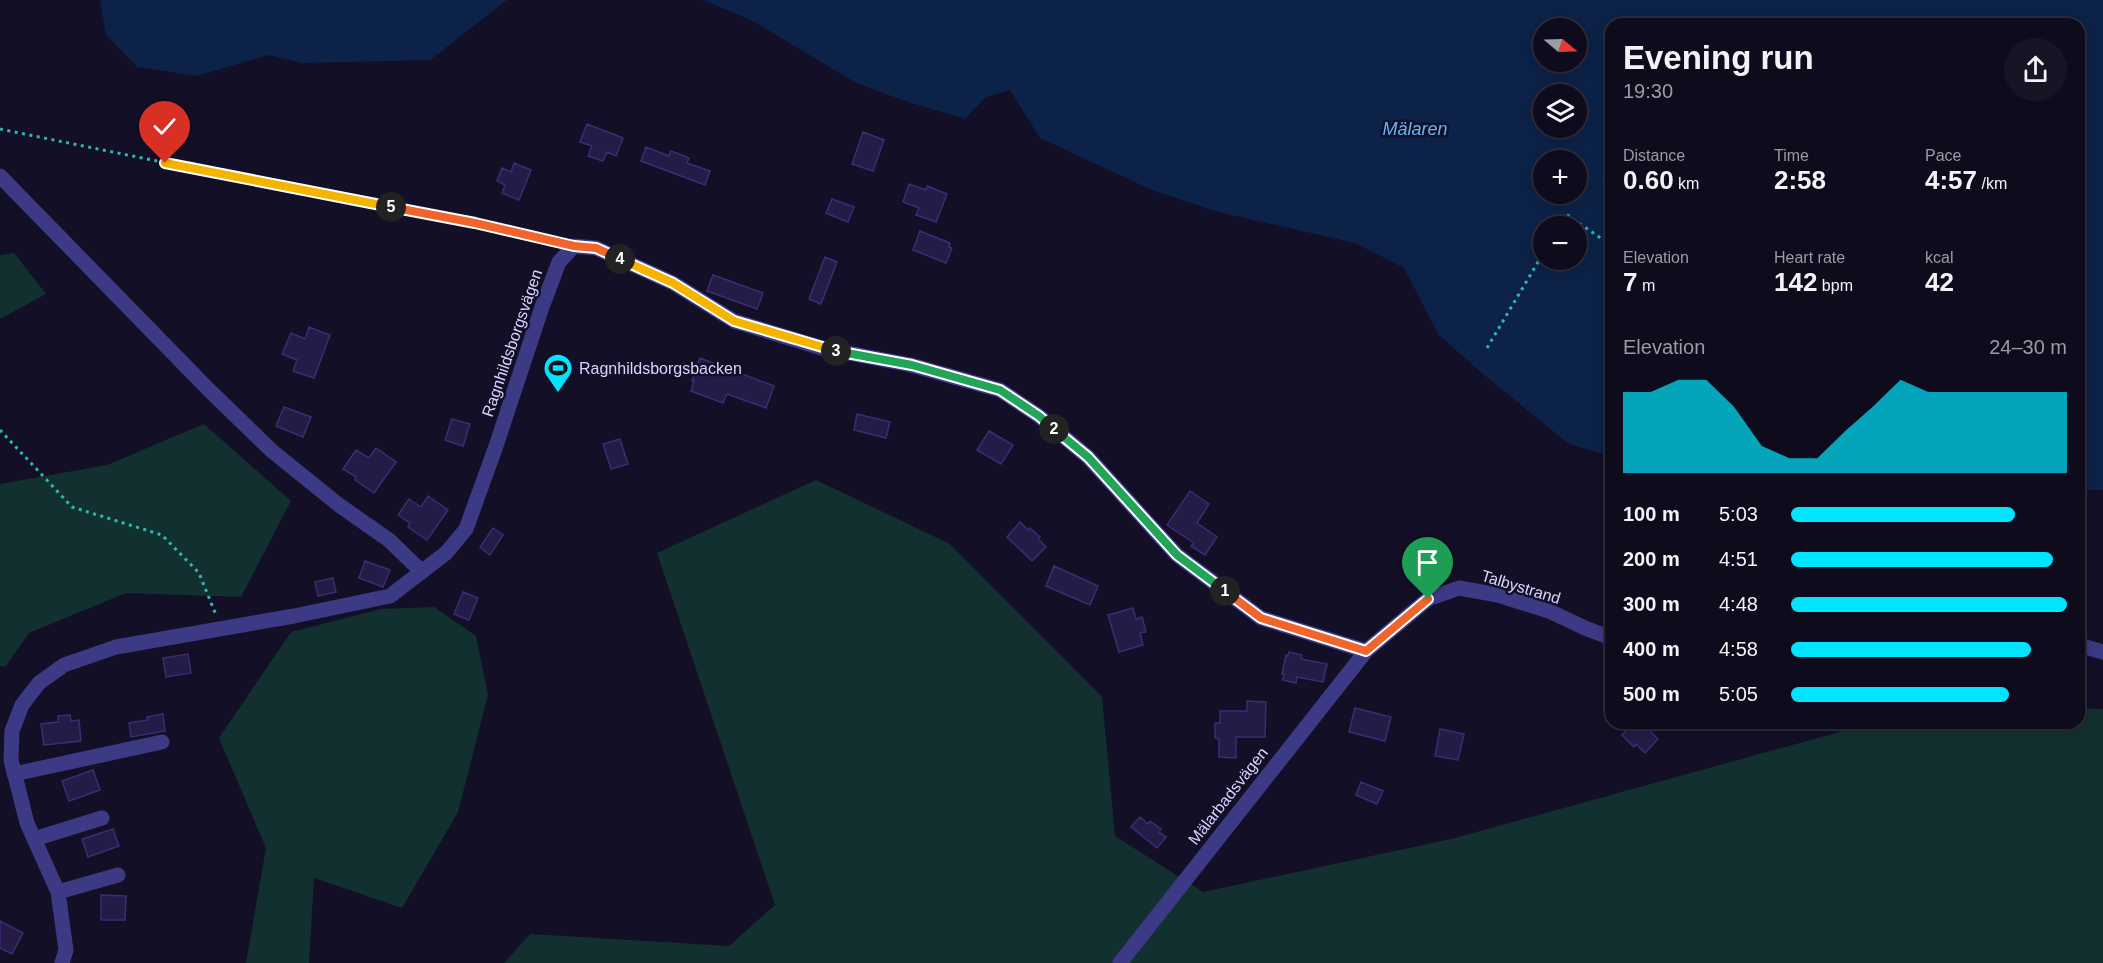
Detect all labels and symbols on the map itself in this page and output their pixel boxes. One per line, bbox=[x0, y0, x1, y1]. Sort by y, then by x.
north arrow bbox=[1533, 18, 1587, 72]
pin bbox=[139, 101, 190, 163]
water label: Mälaren bbox=[1382, 119, 1448, 139]
pin: 5 bbox=[376, 192, 406, 222]
pin: 4 bbox=[605, 244, 635, 274]
street label: Ragnhildsborgsvägen bbox=[479, 267, 545, 419]
pin: 3 bbox=[821, 336, 851, 366]
sports icon: Ragnhildsborgsbacken bbox=[542, 352, 574, 394]
place label: Ragnhildsborgsbacken bbox=[579, 360, 742, 377]
pin: 2 bbox=[1039, 414, 1069, 444]
pin bbox=[1402, 537, 1453, 599]
street label: Talbystrand bbox=[1479, 567, 1563, 607]
pin: 1 bbox=[1210, 576, 1240, 606]
street label: Mälarbadsvägen bbox=[1185, 744, 1271, 848]

